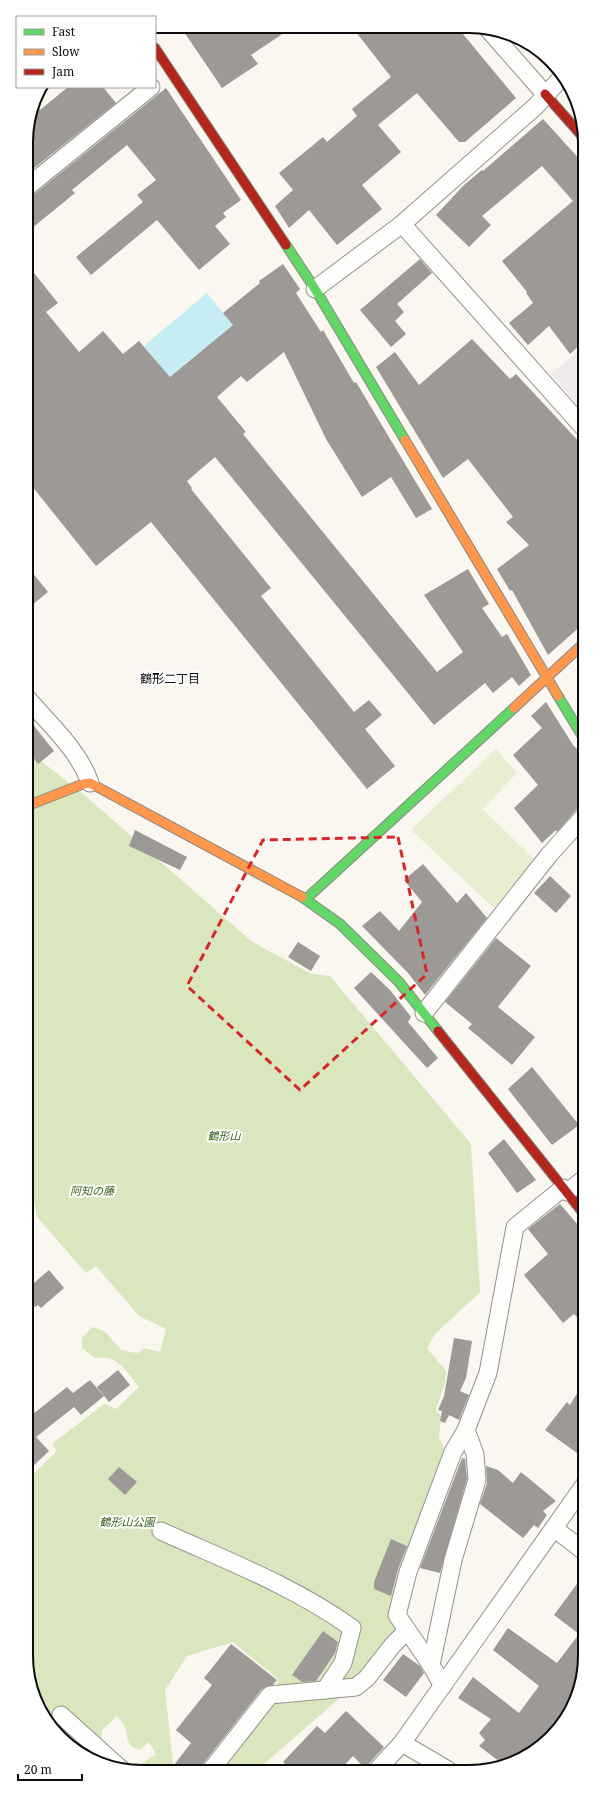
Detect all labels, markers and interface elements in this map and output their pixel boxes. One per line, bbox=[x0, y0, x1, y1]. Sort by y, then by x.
legend bbox=[16, 16, 156, 88]
text: Fast bbox=[52, 23, 75, 40]
text: Slow bbox=[52, 43, 80, 60]
text: Jam bbox=[51, 63, 74, 80]
district label: 鶴形二丁目 bbox=[140, 670, 200, 687]
park label: 鶴形山 bbox=[208, 1128, 241, 1143]
park label: 阿知の藤 bbox=[70, 1183, 116, 1198]
park label: 鶴形山公園 bbox=[100, 1514, 156, 1529]
scale bar bbox=[18, 1756, 82, 1782]
text: 20 m bbox=[24, 1761, 52, 1778]

